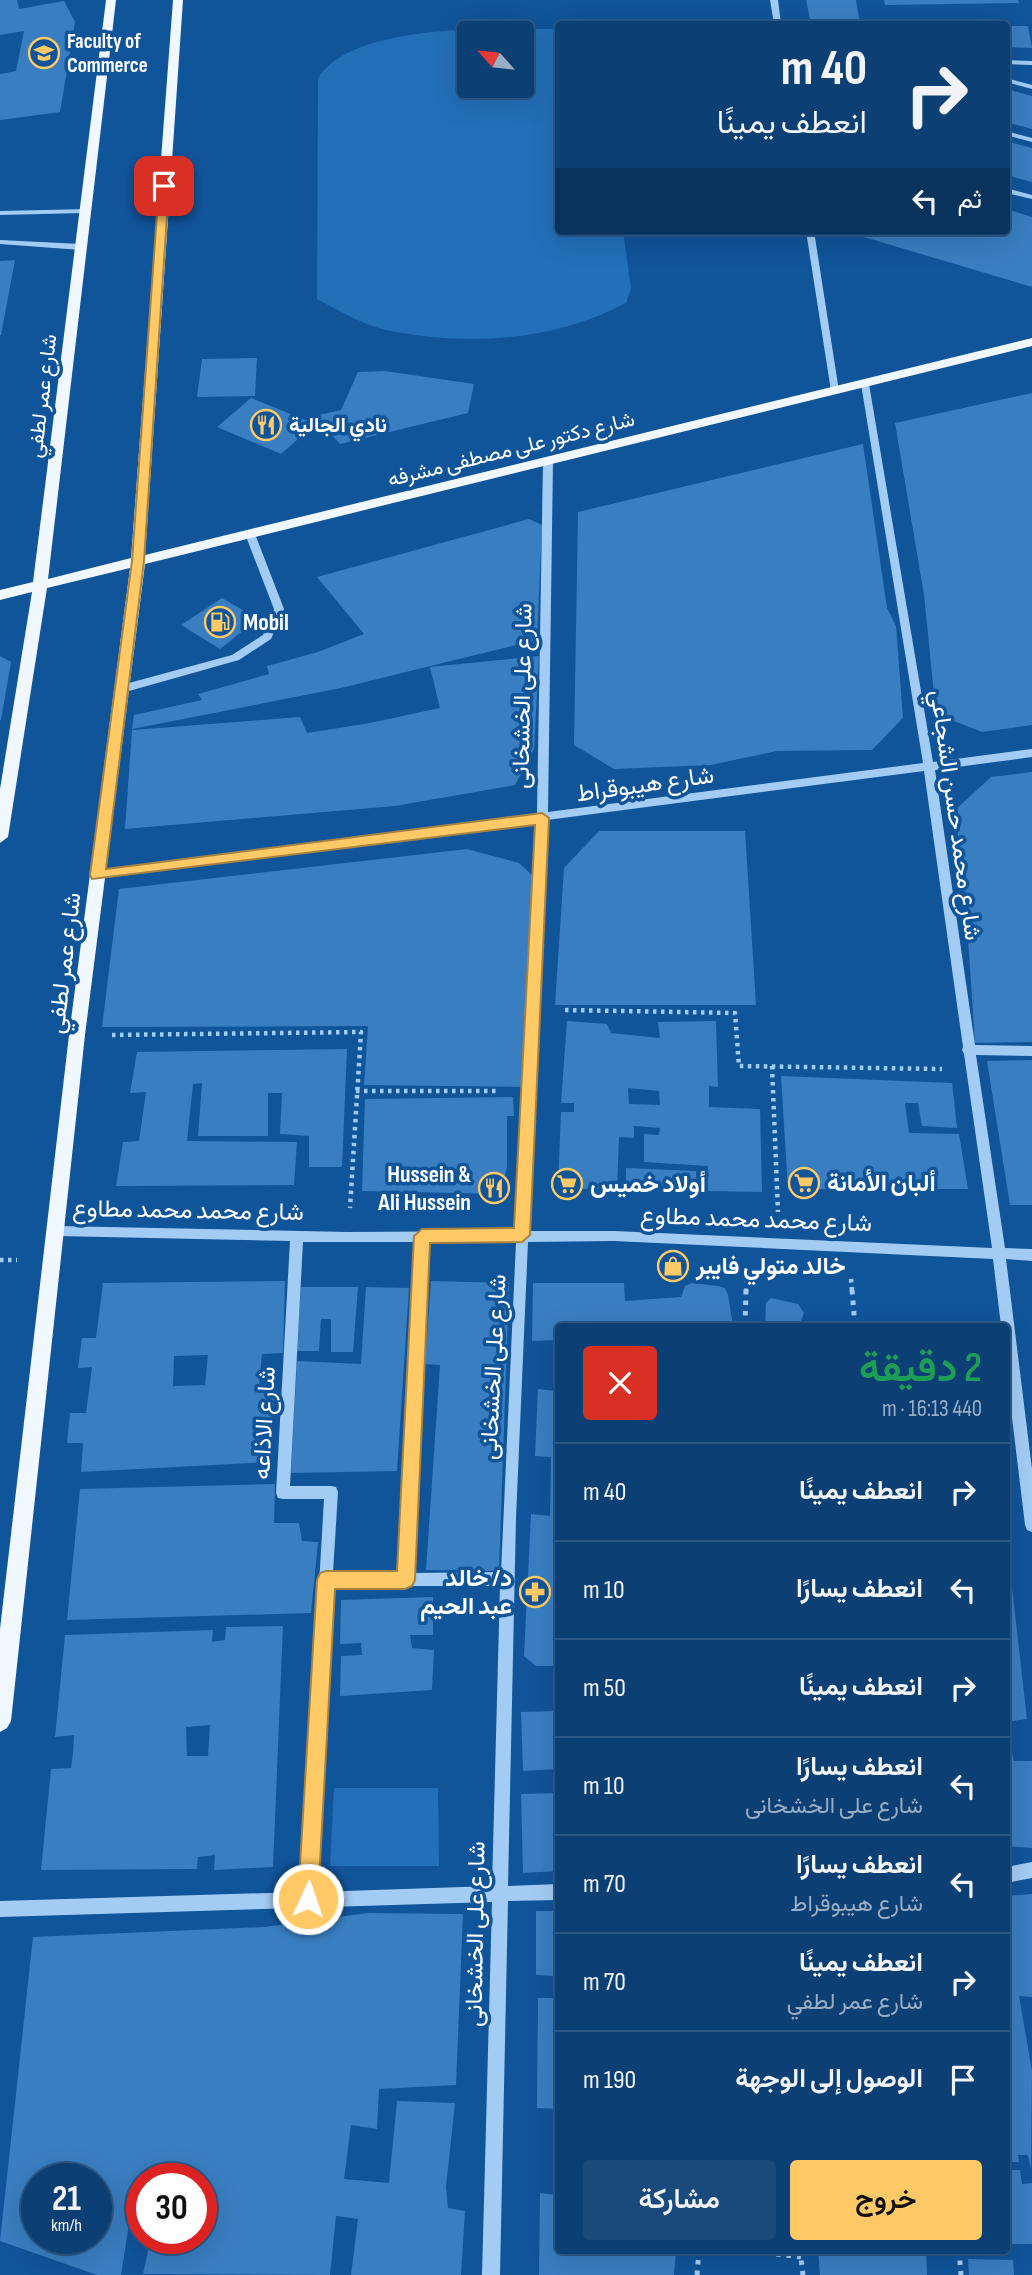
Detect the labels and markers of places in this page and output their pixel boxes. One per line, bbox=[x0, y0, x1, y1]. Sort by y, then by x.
place label: Faculty of Commerce bbox=[67, 29, 148, 78]
school or university icon: Faculty of Commerce bbox=[27, 36, 61, 70]
pin bbox=[134, 156, 194, 216]
restaurant icon: نادي الجالية bbox=[249, 408, 283, 442]
place label: نادي الجالية bbox=[289, 413, 387, 442]
fuel station icon: Mobil bbox=[203, 605, 237, 639]
place label: Mobil bbox=[243, 608, 289, 637]
place label: Hussein & Ali Hussein bbox=[377, 1160, 471, 1217]
supermarket icon: ألبان الأمانة bbox=[787, 1166, 821, 1200]
supermarket icon: أولاد خميس bbox=[550, 1167, 584, 1201]
place label: ألبان الأمانة bbox=[827, 1168, 936, 1198]
place label: أولاد خميس bbox=[590, 1170, 706, 1199]
restaurant icon: Hussein & Ali Hussein bbox=[477, 1171, 511, 1205]
shop icon: خالد متولي فايبر bbox=[656, 1249, 690, 1283]
place label: خالد متولي فايبر bbox=[695, 1252, 846, 1286]
place label: د/ خالد عبد الحيم bbox=[420, 1564, 512, 1622]
pharmacy icon: د/ خالد عبد الحيم bbox=[518, 1575, 552, 1609]

